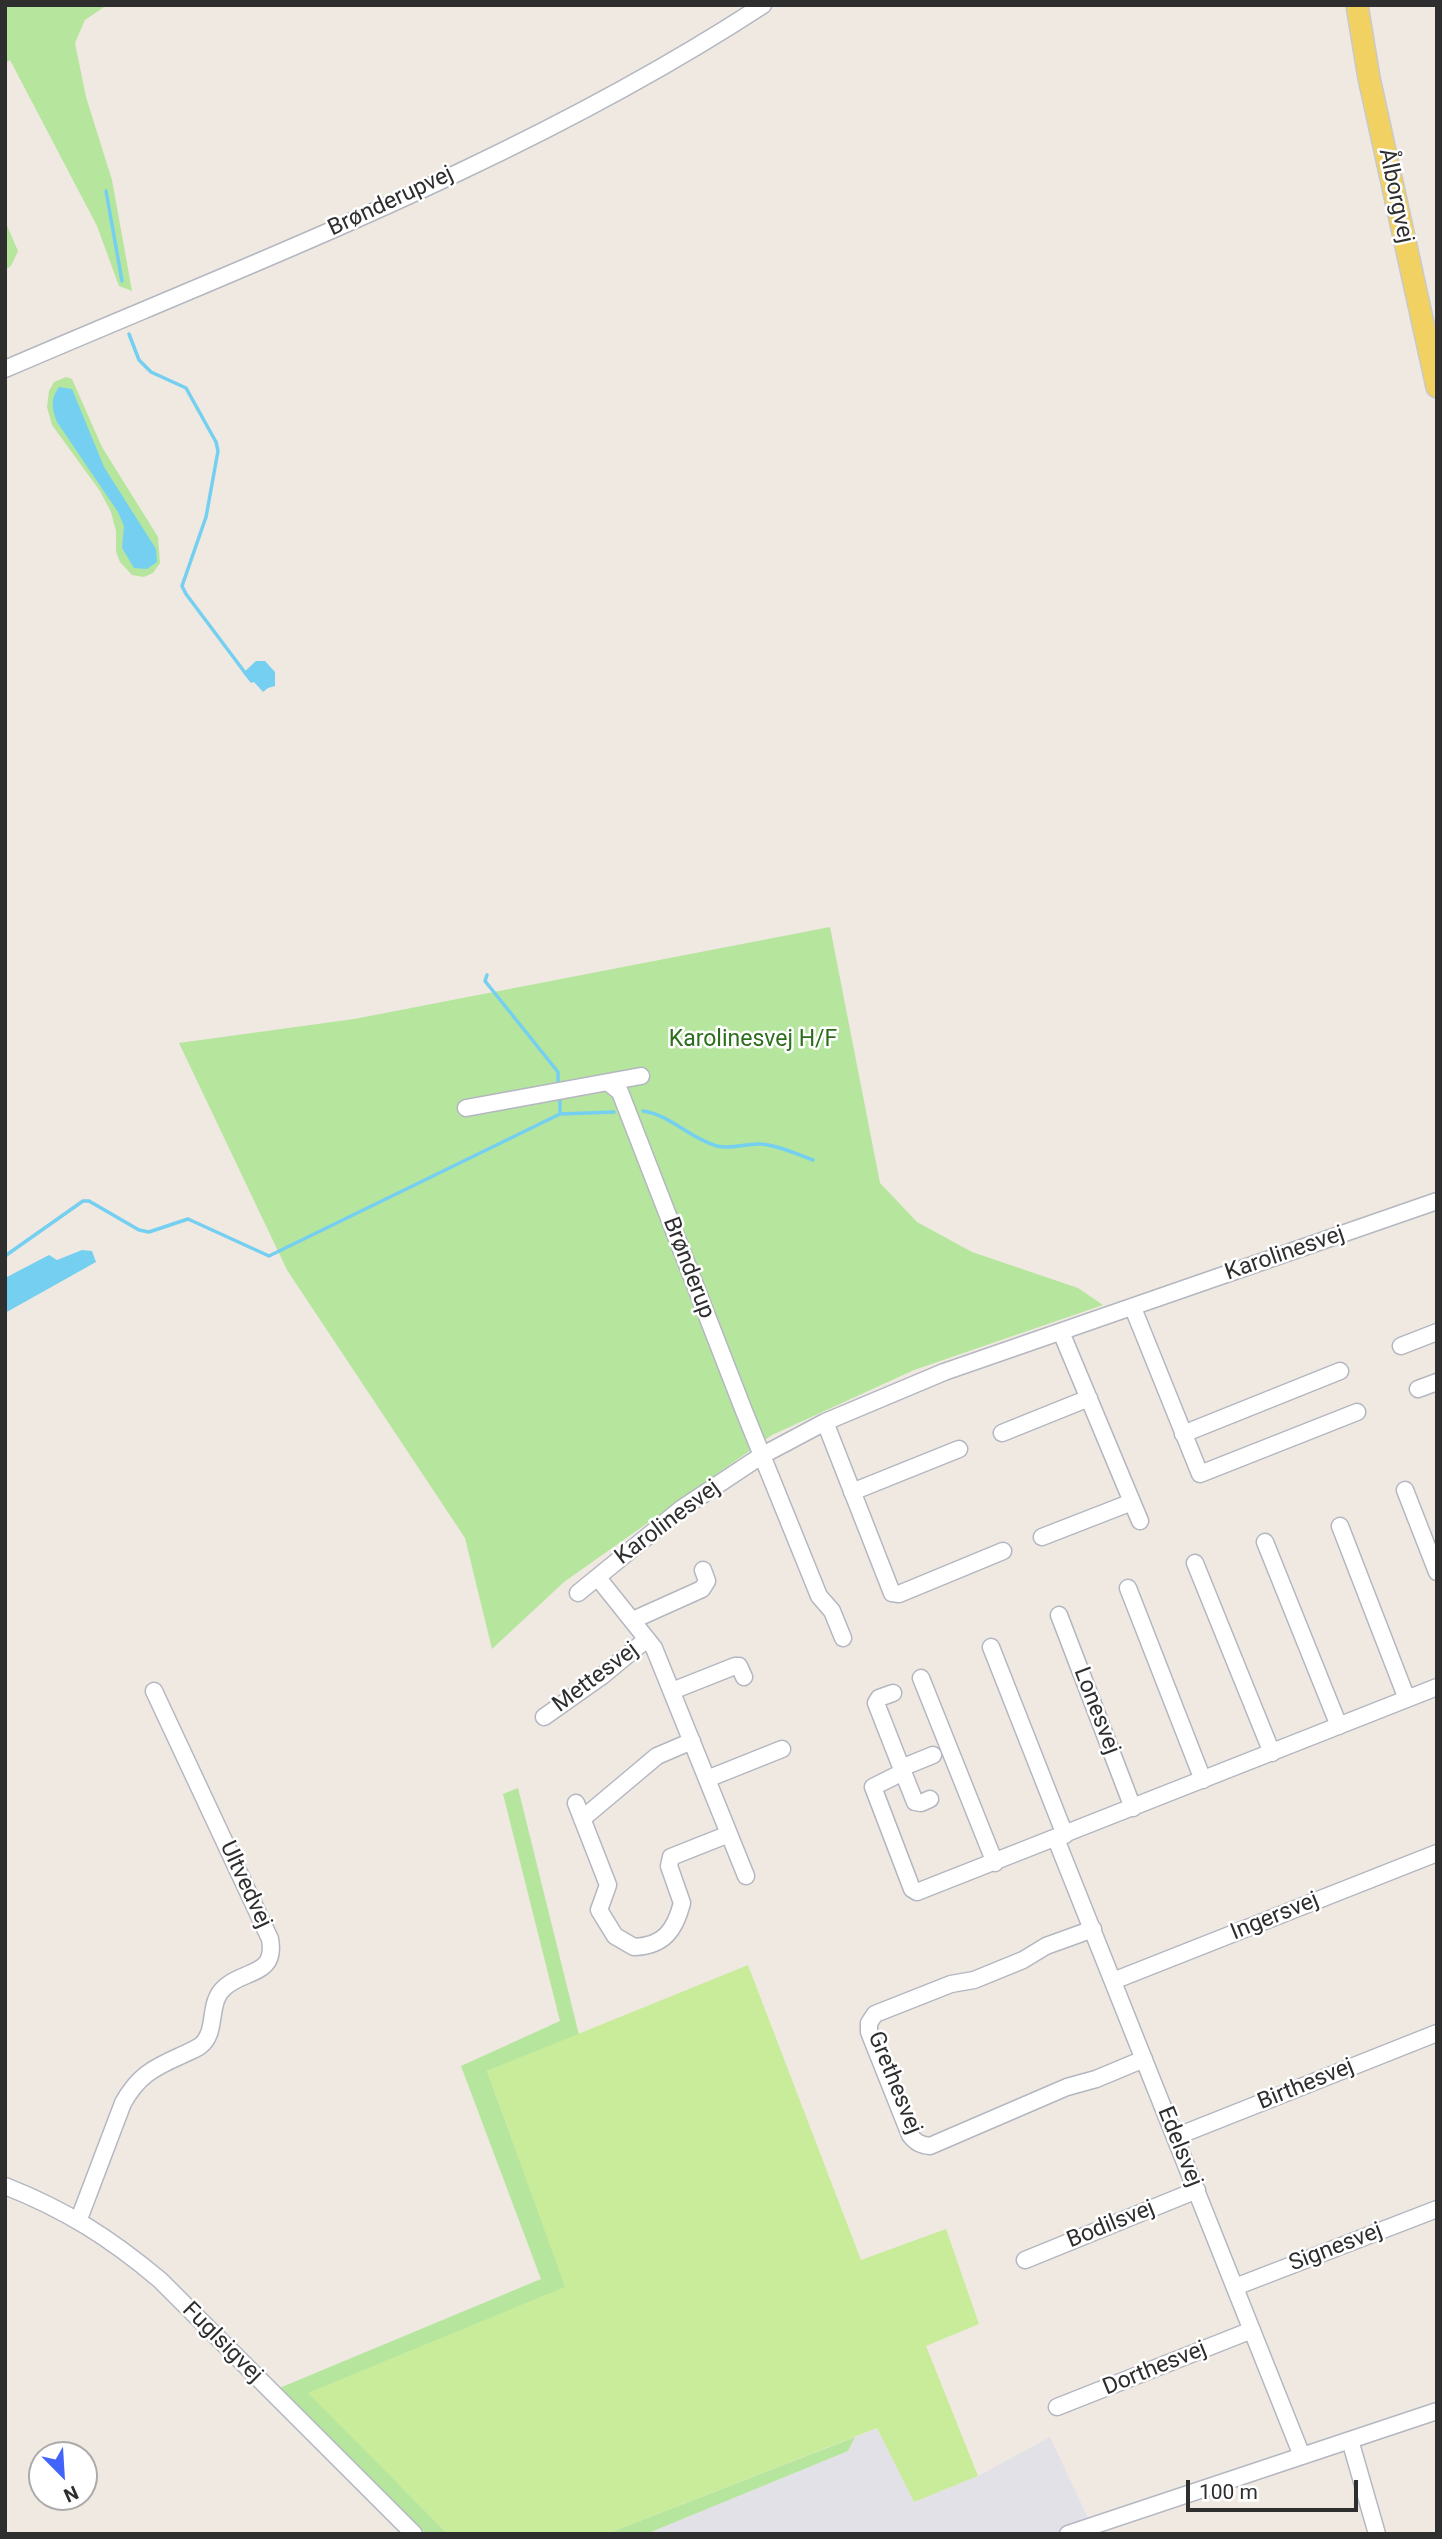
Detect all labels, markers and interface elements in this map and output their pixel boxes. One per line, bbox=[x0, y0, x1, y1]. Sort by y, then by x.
street label: Ålborgvej bbox=[1372, 146, 1418, 246]
street label: Brønderupvej bbox=[324, 161, 458, 243]
park label: Karolinesvej H/F bbox=[669, 1026, 837, 1054]
street label: Brønderup bbox=[656, 1213, 720, 1323]
street label: Karolinesvej bbox=[1222, 1221, 1348, 1287]
street label: Karolinesvej bbox=[610, 1475, 726, 1571]
street label: Mettesvej bbox=[548, 1637, 644, 1719]
street label: Lonesvej bbox=[1067, 1664, 1125, 1758]
street label: Ultvedvej bbox=[213, 1837, 277, 1933]
street label: Ingersvej bbox=[1227, 1887, 1323, 1947]
street label: Grethesvej bbox=[861, 2028, 927, 2138]
street label: Birthesvej bbox=[1254, 2053, 1358, 2117]
street label: Edelsvej bbox=[1150, 2103, 1208, 2191]
street label: Bodilsvej bbox=[1063, 2195, 1159, 2255]
street label: Signesvej bbox=[1285, 2218, 1387, 2278]
street label: Fuglsigvej bbox=[176, 2297, 268, 2389]
street label: Dorthesvej bbox=[1099, 2336, 1211, 2402]
north arrow bbox=[28, 2441, 98, 2511]
scale bar bbox=[1190, 2466, 1362, 2510]
text: 100 m bbox=[1199, 2480, 1258, 2504]
text: N bbox=[60, 2481, 82, 2507]

